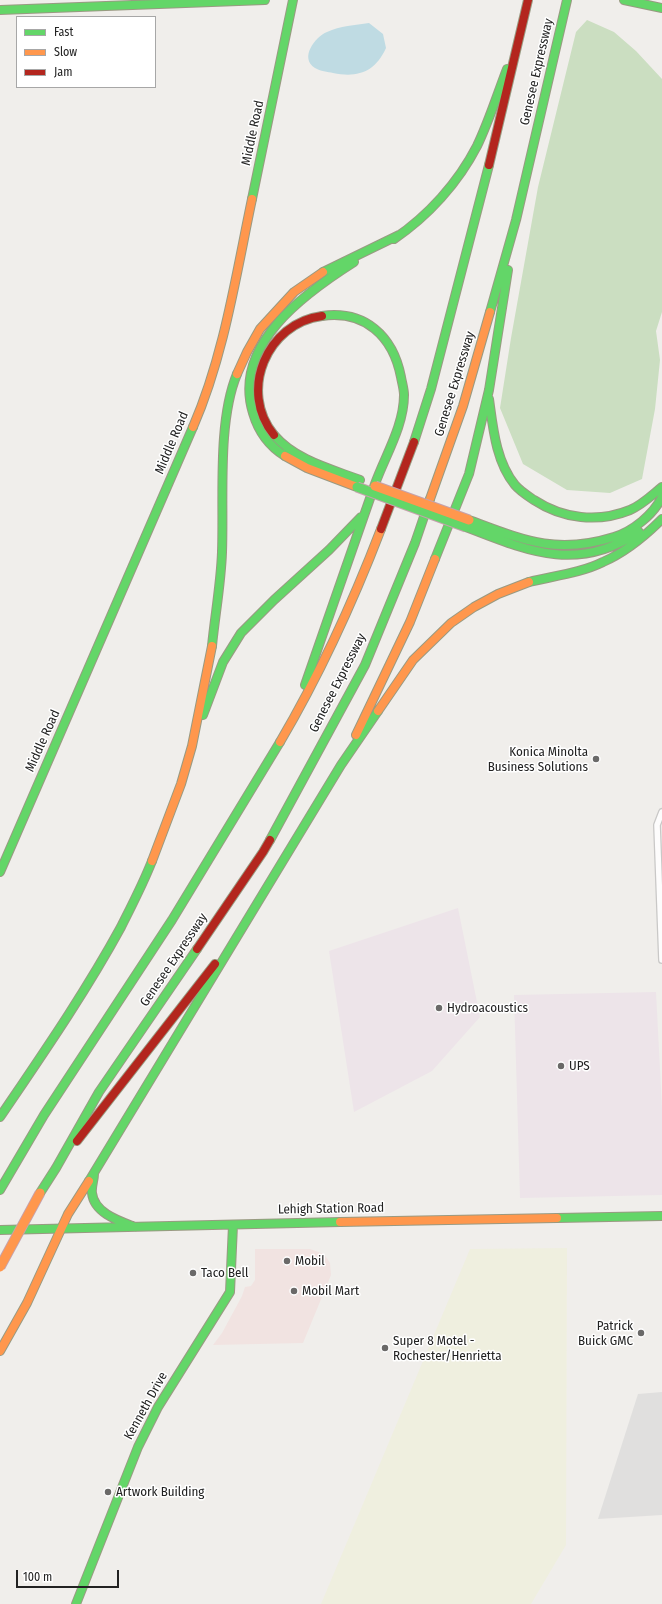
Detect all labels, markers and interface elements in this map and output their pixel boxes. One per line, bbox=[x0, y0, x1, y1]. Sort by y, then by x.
legend bbox=[16, 16, 156, 88]
street label: Genesee Expressway bbox=[517, 17, 557, 127]
text: Fast bbox=[54, 25, 73, 39]
text: Slow bbox=[54, 45, 77, 59]
text: Jam bbox=[54, 65, 72, 79]
street label: Middle Road bbox=[238, 99, 268, 167]
street label: Genesee Expressway bbox=[432, 330, 478, 438]
street label: Middle Road bbox=[152, 409, 192, 477]
street label: Genesee Expressway bbox=[306, 631, 370, 735]
street label: Middle Road bbox=[22, 708, 64, 774]
place label: Konica Minolta Business Solutions bbox=[488, 744, 588, 775]
marker: Konica Minolta Business Solutions bbox=[591, 754, 601, 764]
street label: Genesee Expressway bbox=[137, 910, 211, 1010]
place label: Hydroacoustics bbox=[447, 1000, 528, 1016]
marker: Hydroacoustics bbox=[434, 1003, 444, 1013]
place label: UPS bbox=[569, 1058, 590, 1074]
marker: UPS bbox=[556, 1061, 566, 1071]
street label: Lehigh Station Road bbox=[278, 1200, 384, 1218]
place label: Mobil bbox=[295, 1253, 325, 1269]
marker: Mobil bbox=[282, 1256, 292, 1266]
place label: Taco Bell bbox=[201, 1265, 248, 1281]
marker: Taco Bell bbox=[188, 1268, 198, 1278]
place label: Mobil Mart bbox=[302, 1283, 359, 1299]
marker: Mobil Mart bbox=[289, 1286, 299, 1296]
place label: Patrick Buick GMC bbox=[578, 1318, 633, 1349]
marker: Patrick Buick GMC bbox=[636, 1328, 646, 1338]
place label: Super 8 Motel - Rochester/Henrietta bbox=[393, 1333, 502, 1364]
marker: Super 8 Motel - Rochester/Henrietta bbox=[380, 1343, 390, 1353]
street label: Kenneth Drive bbox=[121, 1369, 171, 1443]
place label: Artwork Building bbox=[116, 1484, 204, 1500]
marker: Artwork Building bbox=[103, 1487, 113, 1497]
scale bar bbox=[18, 1562, 121, 1588]
text: 100 m bbox=[23, 1570, 52, 1584]

